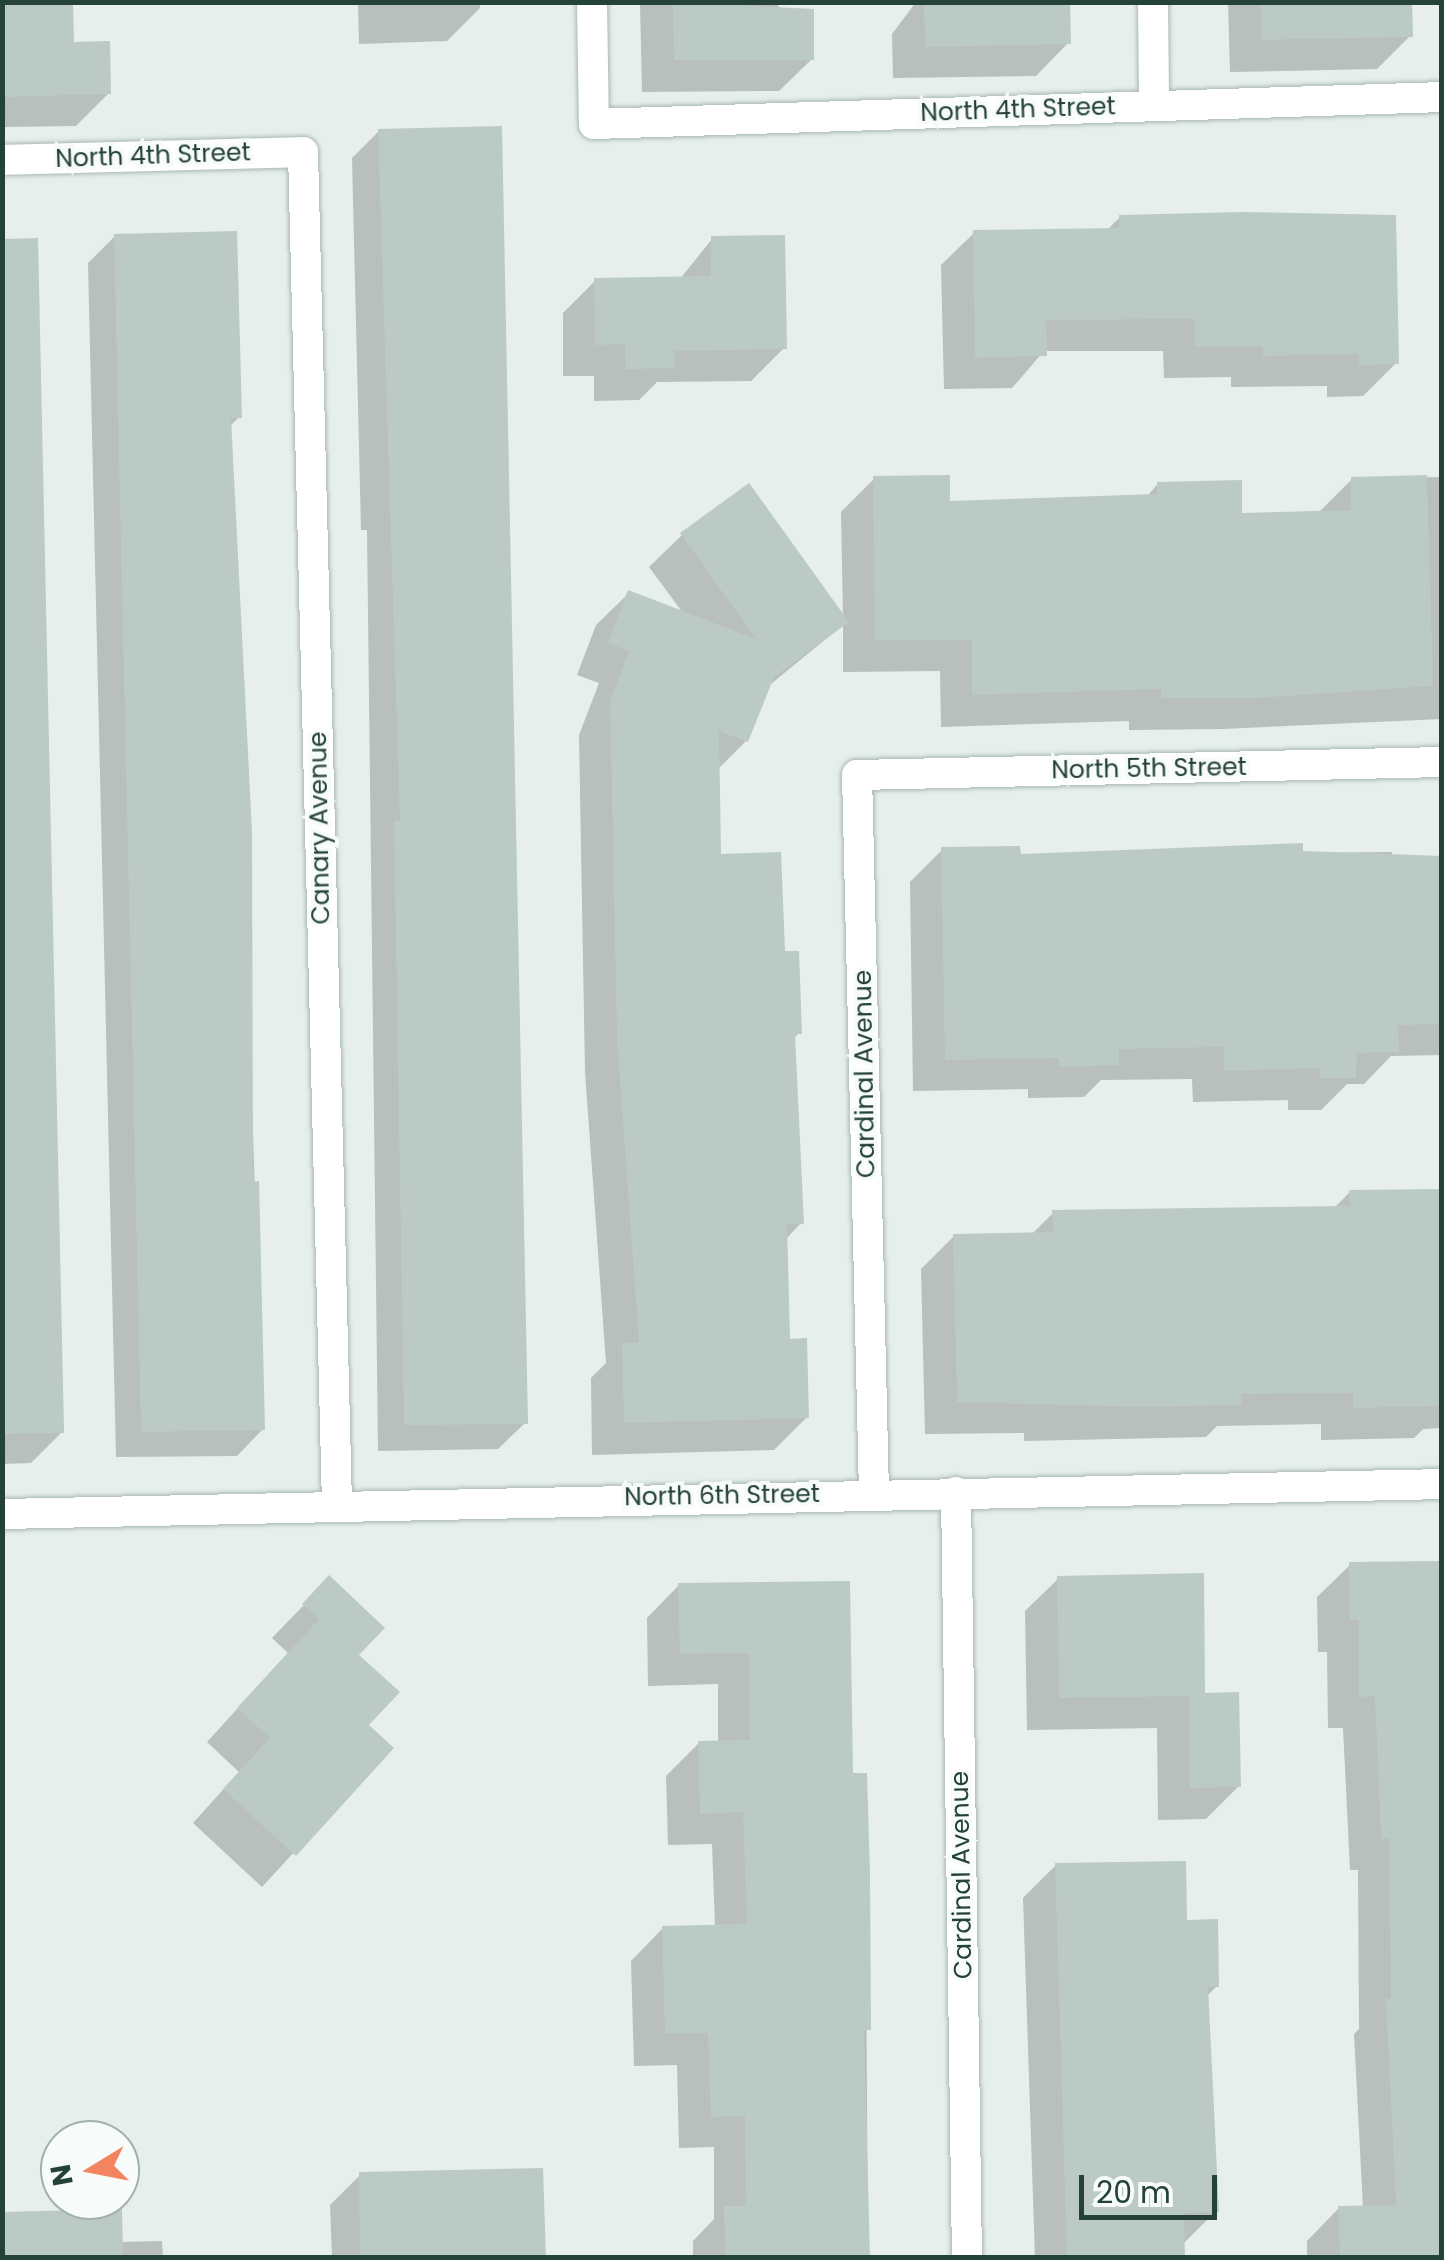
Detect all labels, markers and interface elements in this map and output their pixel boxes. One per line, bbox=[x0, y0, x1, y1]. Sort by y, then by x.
street label: North 4th Street bbox=[920, 92, 1116, 128]
street label: North 4th Street bbox=[55, 138, 251, 174]
street label: Canary Avenue bbox=[303, 731, 337, 925]
street label: North 5th Street bbox=[1051, 752, 1247, 786]
street label: Cardinal Avenue bbox=[848, 970, 882, 1178]
street label: North 6th Street bbox=[624, 1479, 820, 1513]
street label: Cardinal Avenue bbox=[945, 1771, 979, 1979]
north arrow bbox=[40, 2120, 140, 2220]
scale bar bbox=[1084, 2155, 1222, 2217]
text: N bbox=[41, 2161, 83, 2189]
text: 20 m bbox=[1096, 2171, 1171, 2214]

